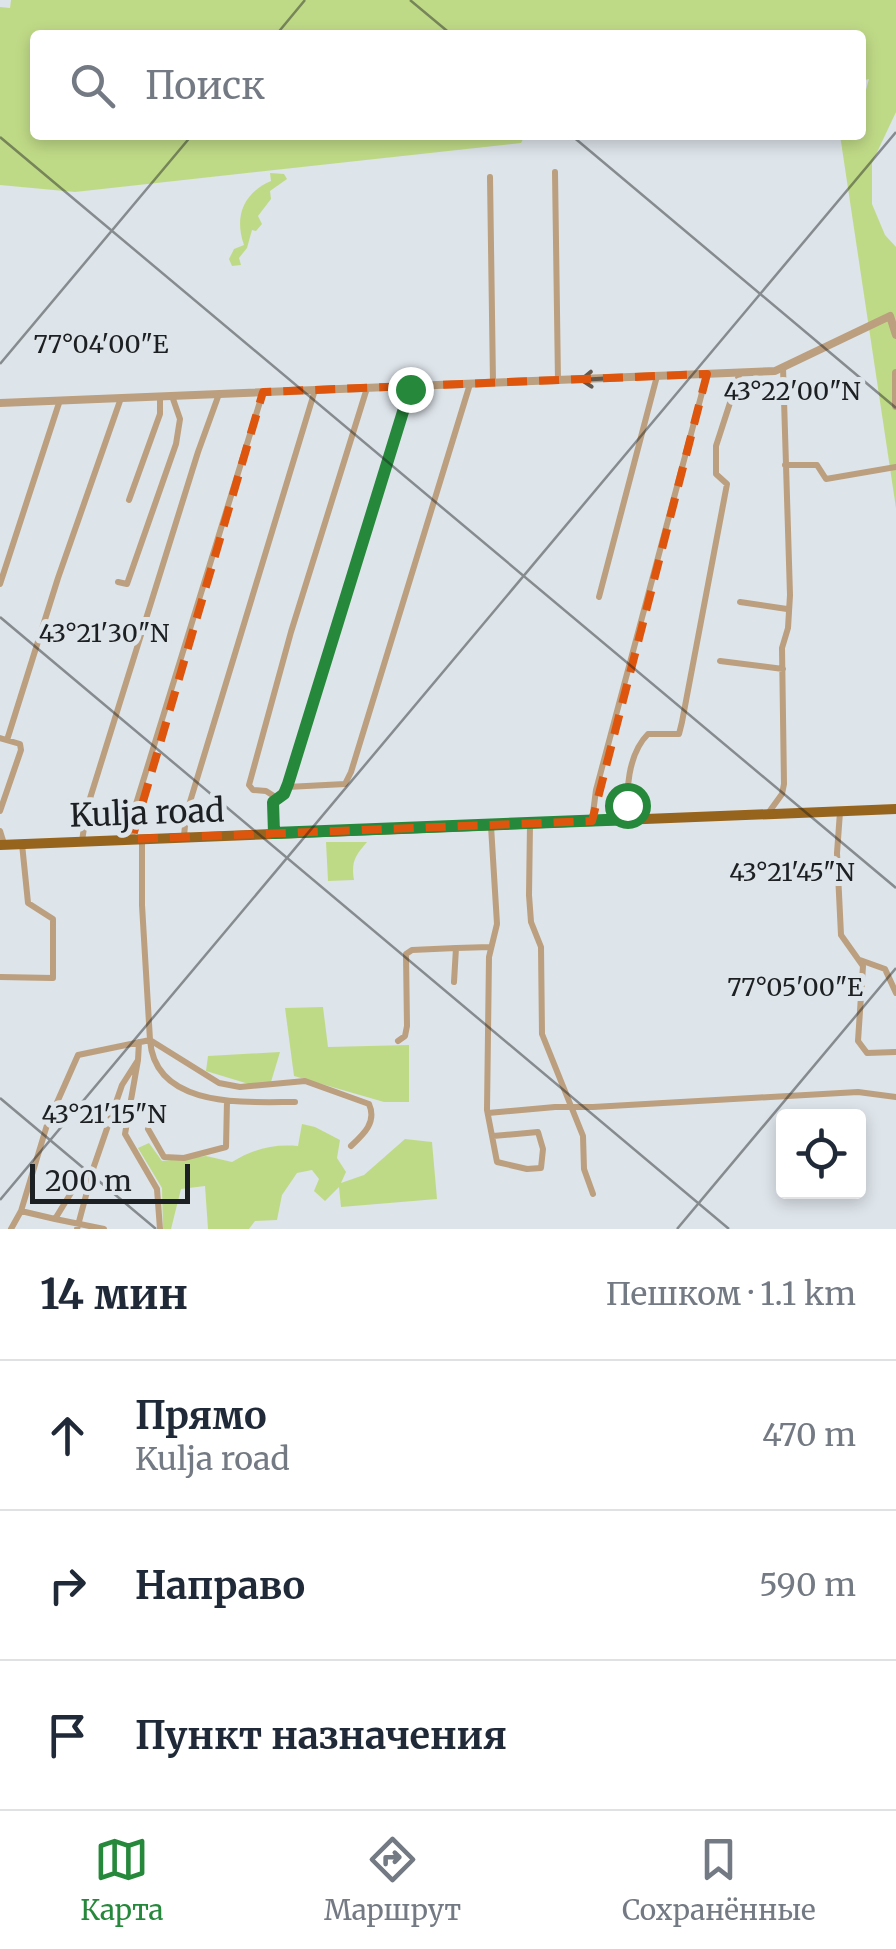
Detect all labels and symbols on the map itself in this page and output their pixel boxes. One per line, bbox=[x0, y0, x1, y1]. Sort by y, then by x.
text: 77°04'00"E bbox=[34, 328, 169, 360]
route end bbox=[388, 367, 434, 413]
one-way arrow bbox=[579, 370, 611, 389]
text: 43°22'00"N bbox=[723, 375, 861, 407]
text: 43°21'30"N bbox=[39, 617, 169, 649]
route start bbox=[605, 783, 651, 829]
street label: Kulja road bbox=[69, 790, 225, 836]
text: 43°21'45"N bbox=[729, 856, 855, 888]
text: 77°05'00"E bbox=[727, 971, 863, 1003]
text: 43°21'15"N bbox=[41, 1098, 167, 1130]
scale bar bbox=[30, 1159, 190, 1204]

